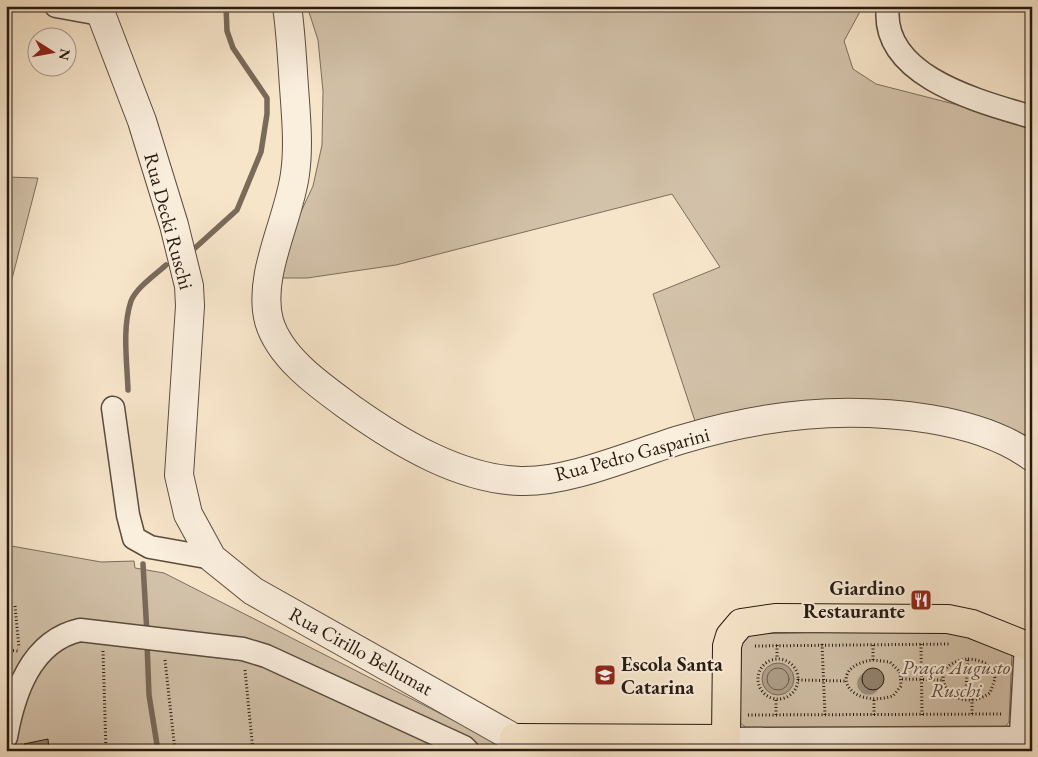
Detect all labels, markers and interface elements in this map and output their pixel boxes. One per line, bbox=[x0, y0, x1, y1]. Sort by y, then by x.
north arrow bbox=[28, 28, 78, 78]
text: N bbox=[55, 47, 75, 62]
street label: Rua Decki Ruschi bbox=[138, 150, 200, 292]
street label: Rua Pedro Gasparini bbox=[552, 421, 712, 487]
place label: Giardino Restaurante bbox=[803, 575, 905, 624]
restaurant icon: Giardino Restaurante bbox=[909, 588, 933, 612]
street label: Rua Cirillo Bellumat bbox=[285, 601, 438, 702]
place label: Escola Santa Catarina bbox=[621, 651, 723, 700]
park label: Praça Augusto Ruschi bbox=[902, 654, 1011, 703]
school or university icon: Escola Santa Catarina bbox=[593, 663, 617, 687]

